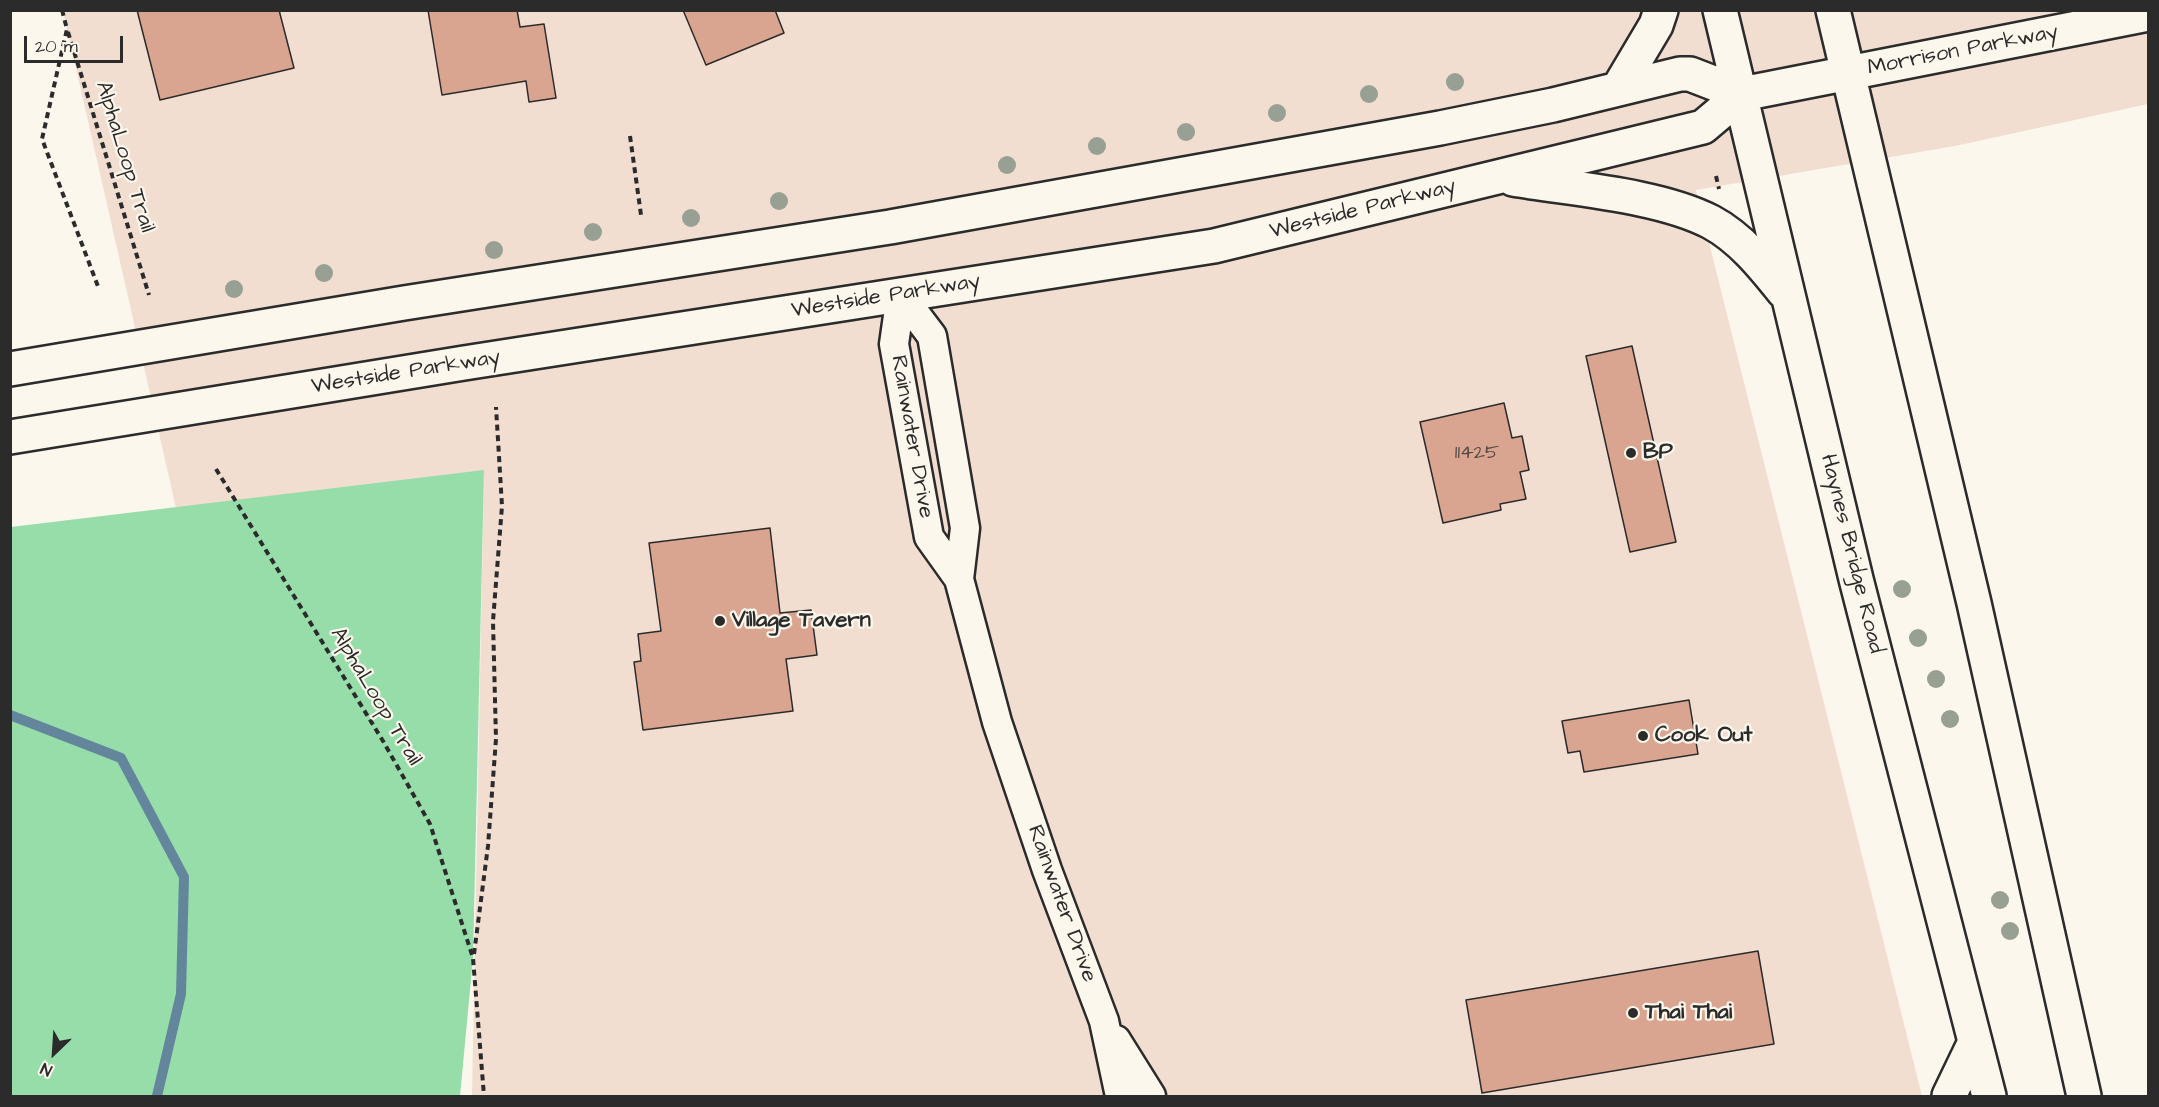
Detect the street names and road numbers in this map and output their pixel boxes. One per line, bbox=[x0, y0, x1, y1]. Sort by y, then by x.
street label: Morrison Parkway bbox=[1866, 20, 2060, 82]
street label: AlphaLoop Trail bbox=[88, 78, 160, 236]
street label: Westside Parkway bbox=[1267, 174, 1459, 246]
street label: Westside Parkway bbox=[790, 269, 982, 325]
street label: Westside Parkway bbox=[310, 345, 502, 401]
street label: Rainwater Drive bbox=[884, 353, 938, 521]
street label: Haynes Bridge Road bbox=[1813, 452, 1889, 656]
street label: AlphaLoop Trail bbox=[323, 623, 427, 771]
street label: Rainwater Drive bbox=[1020, 822, 1102, 986]

